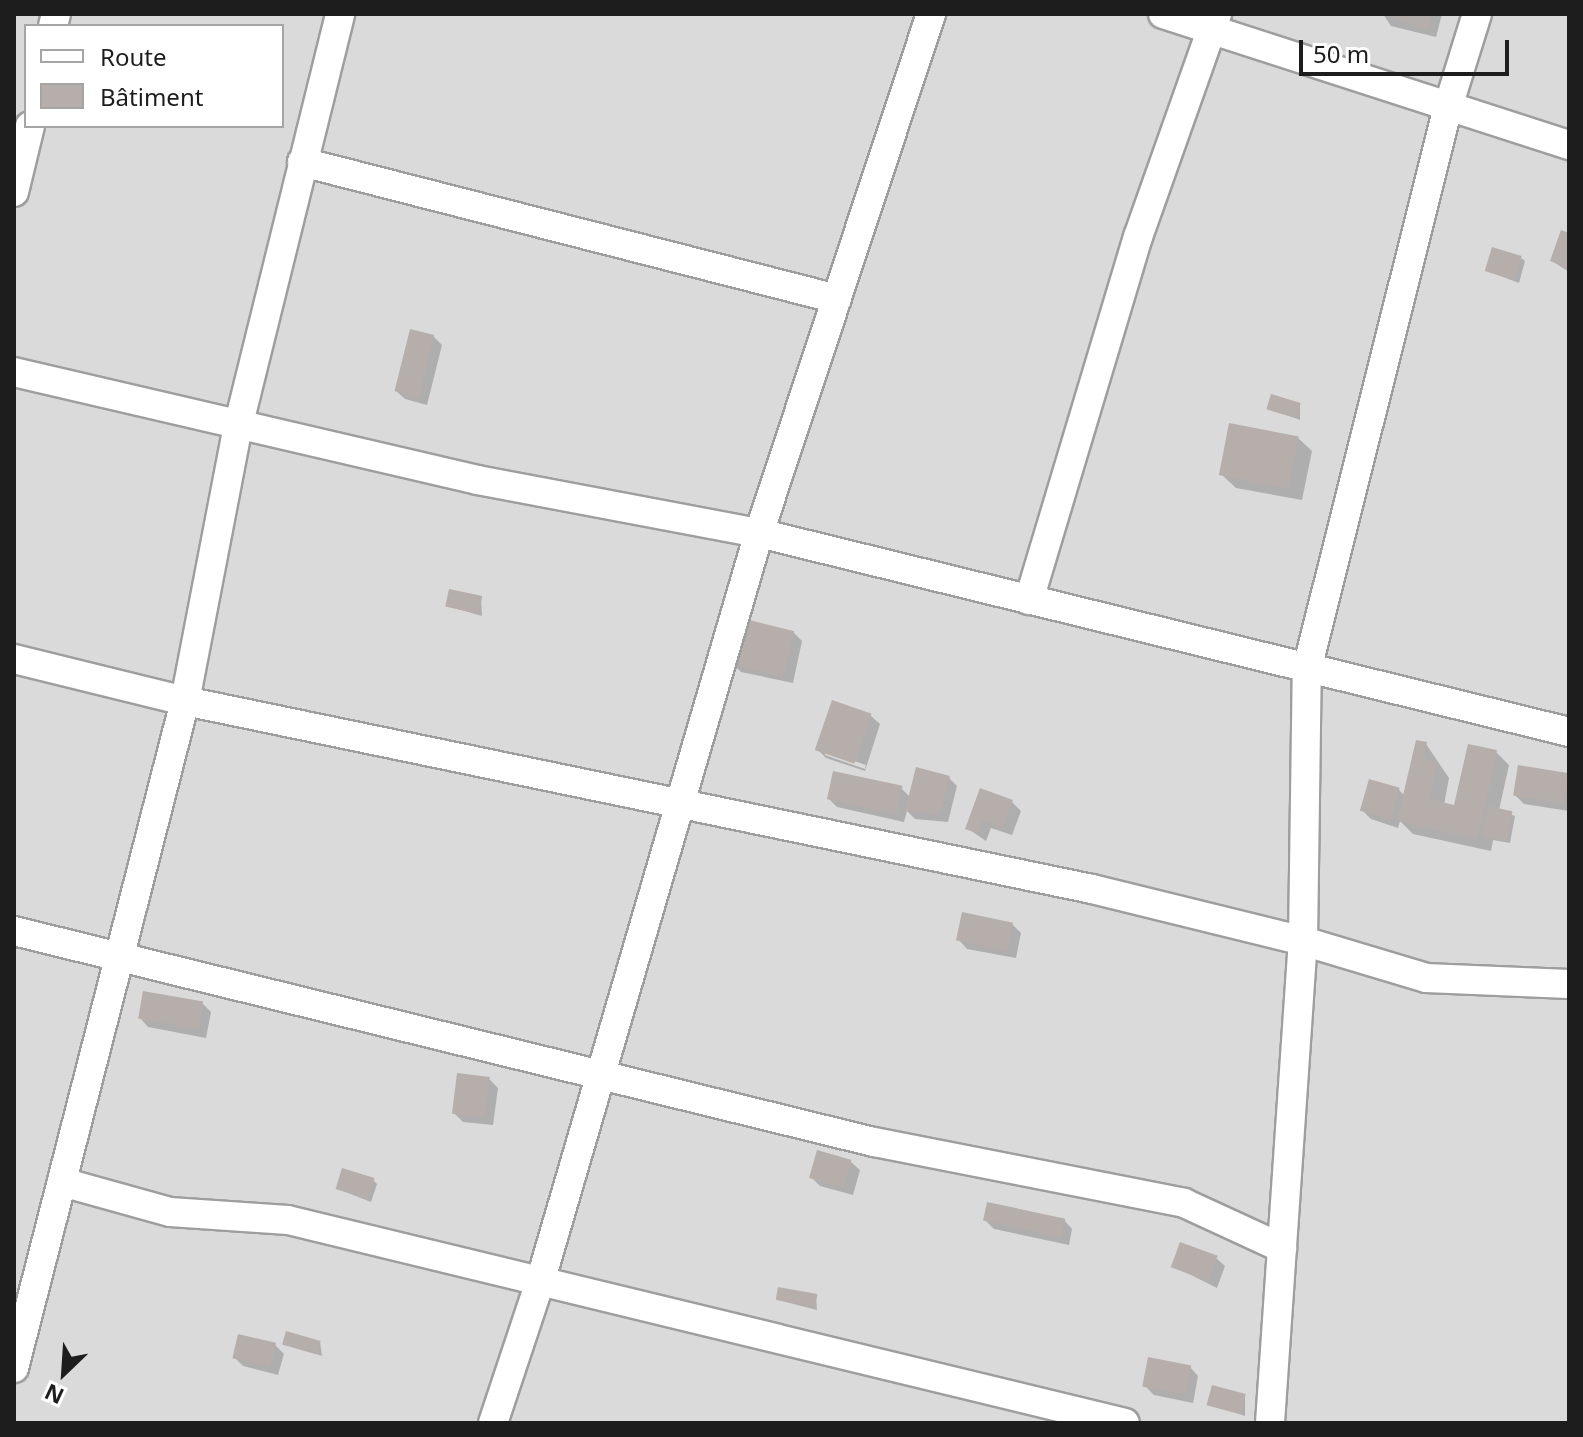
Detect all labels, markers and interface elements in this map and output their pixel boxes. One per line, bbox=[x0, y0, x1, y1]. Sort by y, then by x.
legend bbox=[24, 24, 284, 128]
scale bar bbox=[1303, 24, 1513, 74]
text: 50 m bbox=[1313, 37, 1369, 70]
text: Route bbox=[100, 40, 166, 73]
text: Bâtiment bbox=[100, 80, 203, 113]
north arrow bbox=[24, 1333, 104, 1413]
text: N bbox=[39, 1377, 68, 1412]

